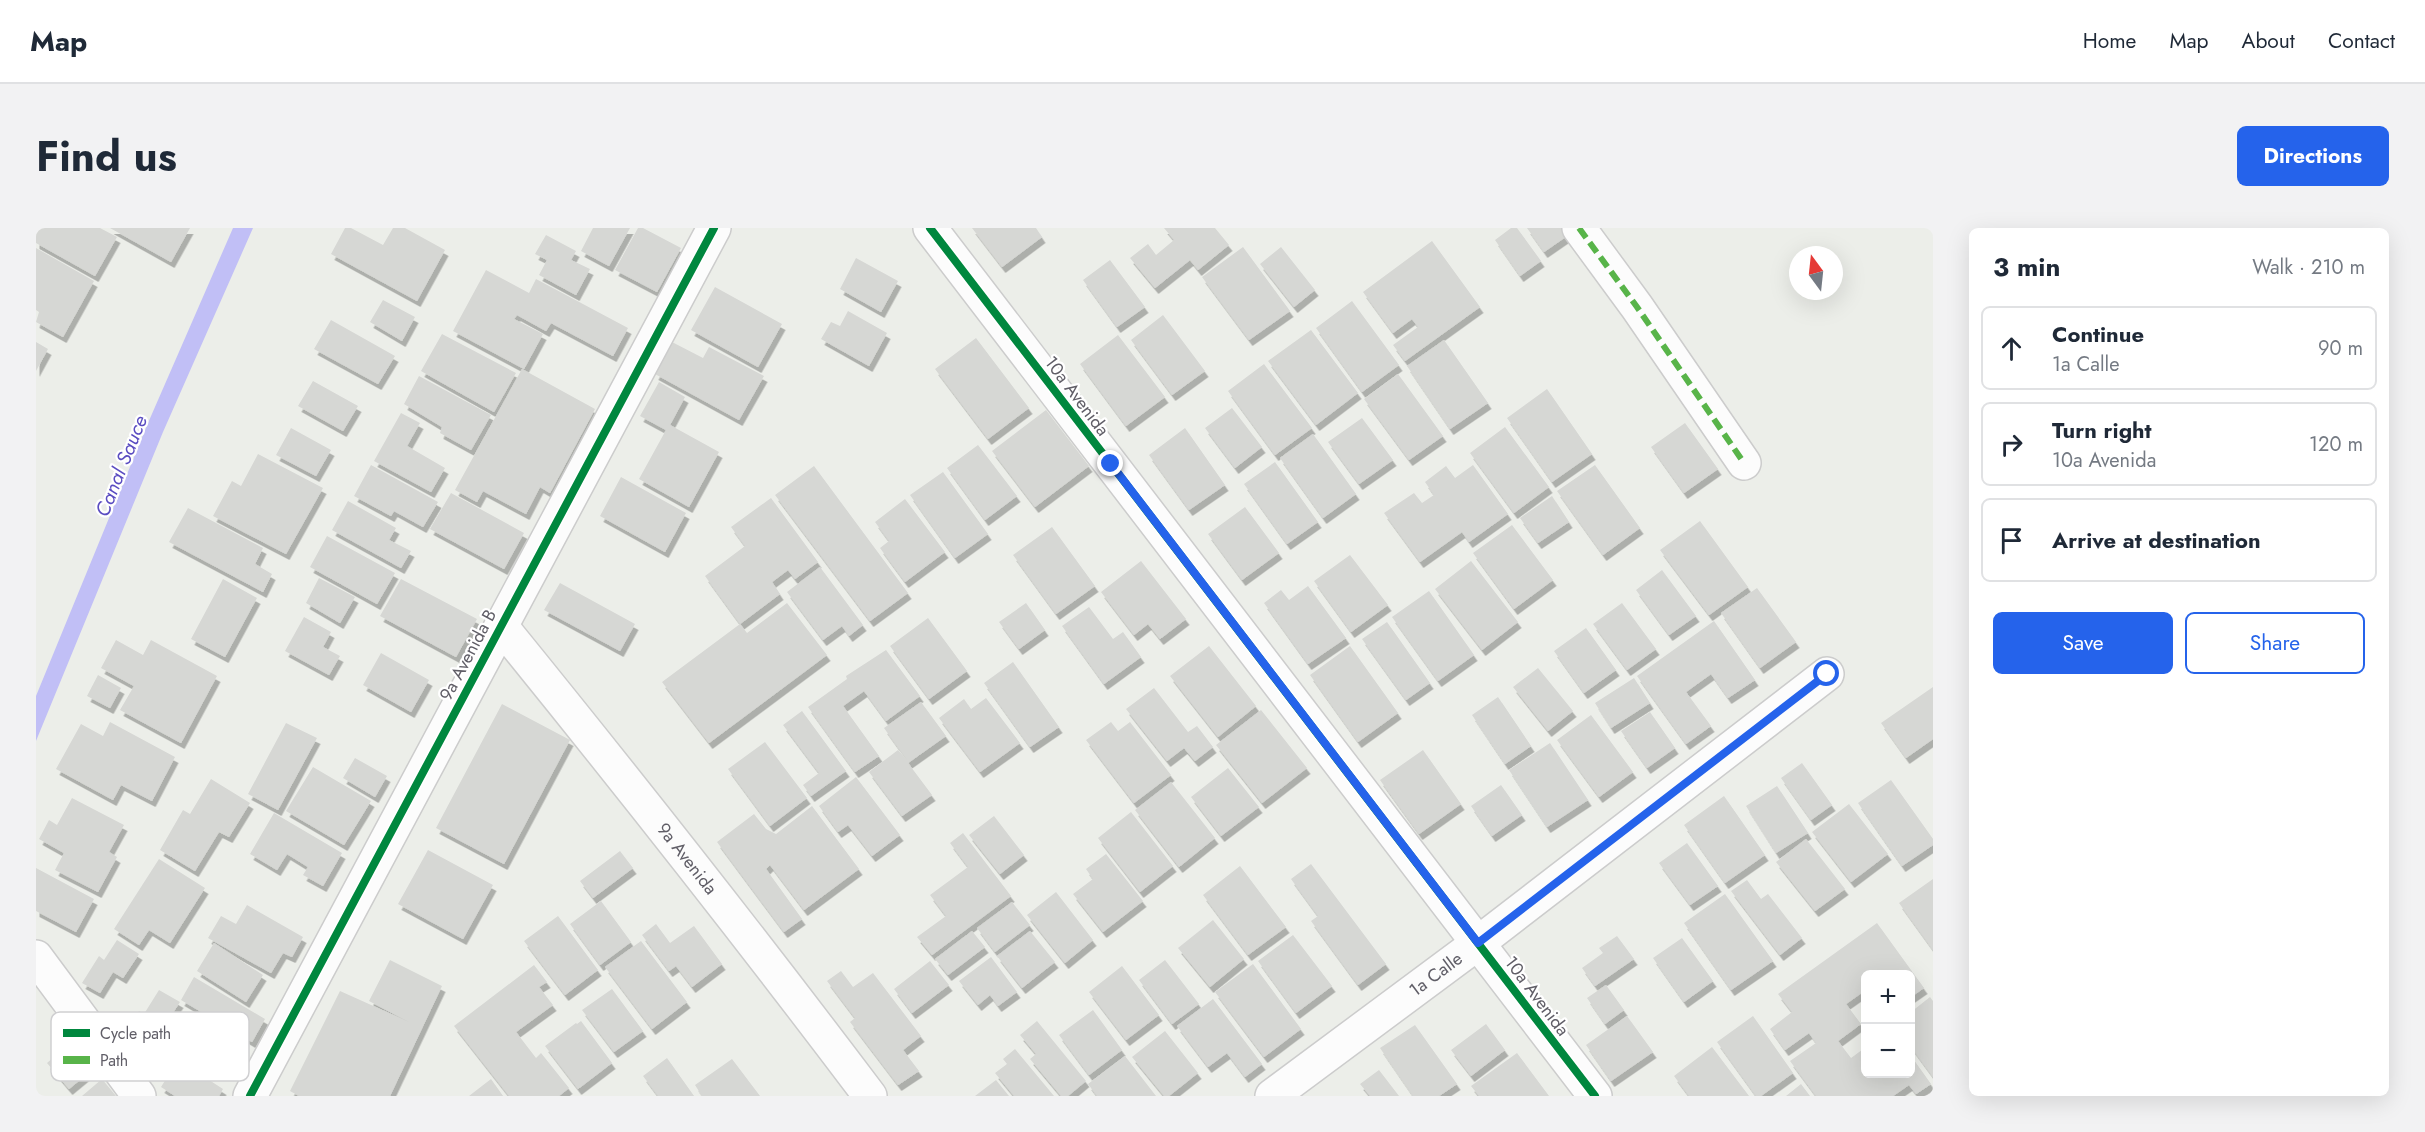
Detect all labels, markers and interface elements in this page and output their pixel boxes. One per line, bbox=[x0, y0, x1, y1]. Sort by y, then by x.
text: Map bbox=[30, 21, 87, 62]
text: Home bbox=[2083, 26, 2136, 56]
text: Map bbox=[2169, 26, 2209, 56]
text: About bbox=[2242, 26, 2295, 56]
text: Contact bbox=[2328, 26, 2395, 56]
text: Find us bbox=[36, 126, 177, 187]
button: Directions bbox=[2237, 126, 2389, 186]
north arrow bbox=[1789, 246, 1843, 300]
text: 3 min bbox=[1993, 248, 2060, 286]
text: Walk · 210 m bbox=[2252, 253, 2365, 282]
text: Continue bbox=[2052, 318, 2144, 350]
icon: ahead bbox=[1995, 332, 2028, 365]
text: 90 m bbox=[2318, 334, 2363, 363]
text: 1a Calle bbox=[2052, 350, 2119, 379]
street label: 10a Avenida bbox=[1038, 351, 1116, 441]
water label: Canal Sauce bbox=[88, 411, 155, 521]
text: Turn right bbox=[2052, 414, 2152, 446]
icon: right bbox=[1995, 428, 2028, 461]
text: 120 m bbox=[2309, 430, 2363, 459]
text: 10a Avenida bbox=[2052, 446, 2156, 475]
route end bbox=[1097, 450, 1123, 476]
icon: arrive bbox=[1995, 524, 2028, 557]
text: Arrive at destination bbox=[2052, 524, 2261, 556]
street label: 9a Avenida B bbox=[433, 605, 503, 705]
button: Save bbox=[1993, 612, 2173, 674]
button: Share bbox=[2185, 612, 2365, 674]
route start bbox=[1813, 660, 1839, 686]
street label: 9a Avenida bbox=[651, 817, 724, 900]
street label: 1a Calle bbox=[1404, 946, 1468, 1003]
street label: 10a Avenida bbox=[1498, 951, 1576, 1041]
map controls bbox=[1861, 970, 1915, 1078]
button: + bbox=[1861, 970, 1915, 1024]
legend bbox=[51, 1012, 249, 1081]
text: Cycle path bbox=[100, 1022, 171, 1045]
button: − bbox=[1861, 1024, 1915, 1078]
text: Path bbox=[100, 1049, 128, 1072]

